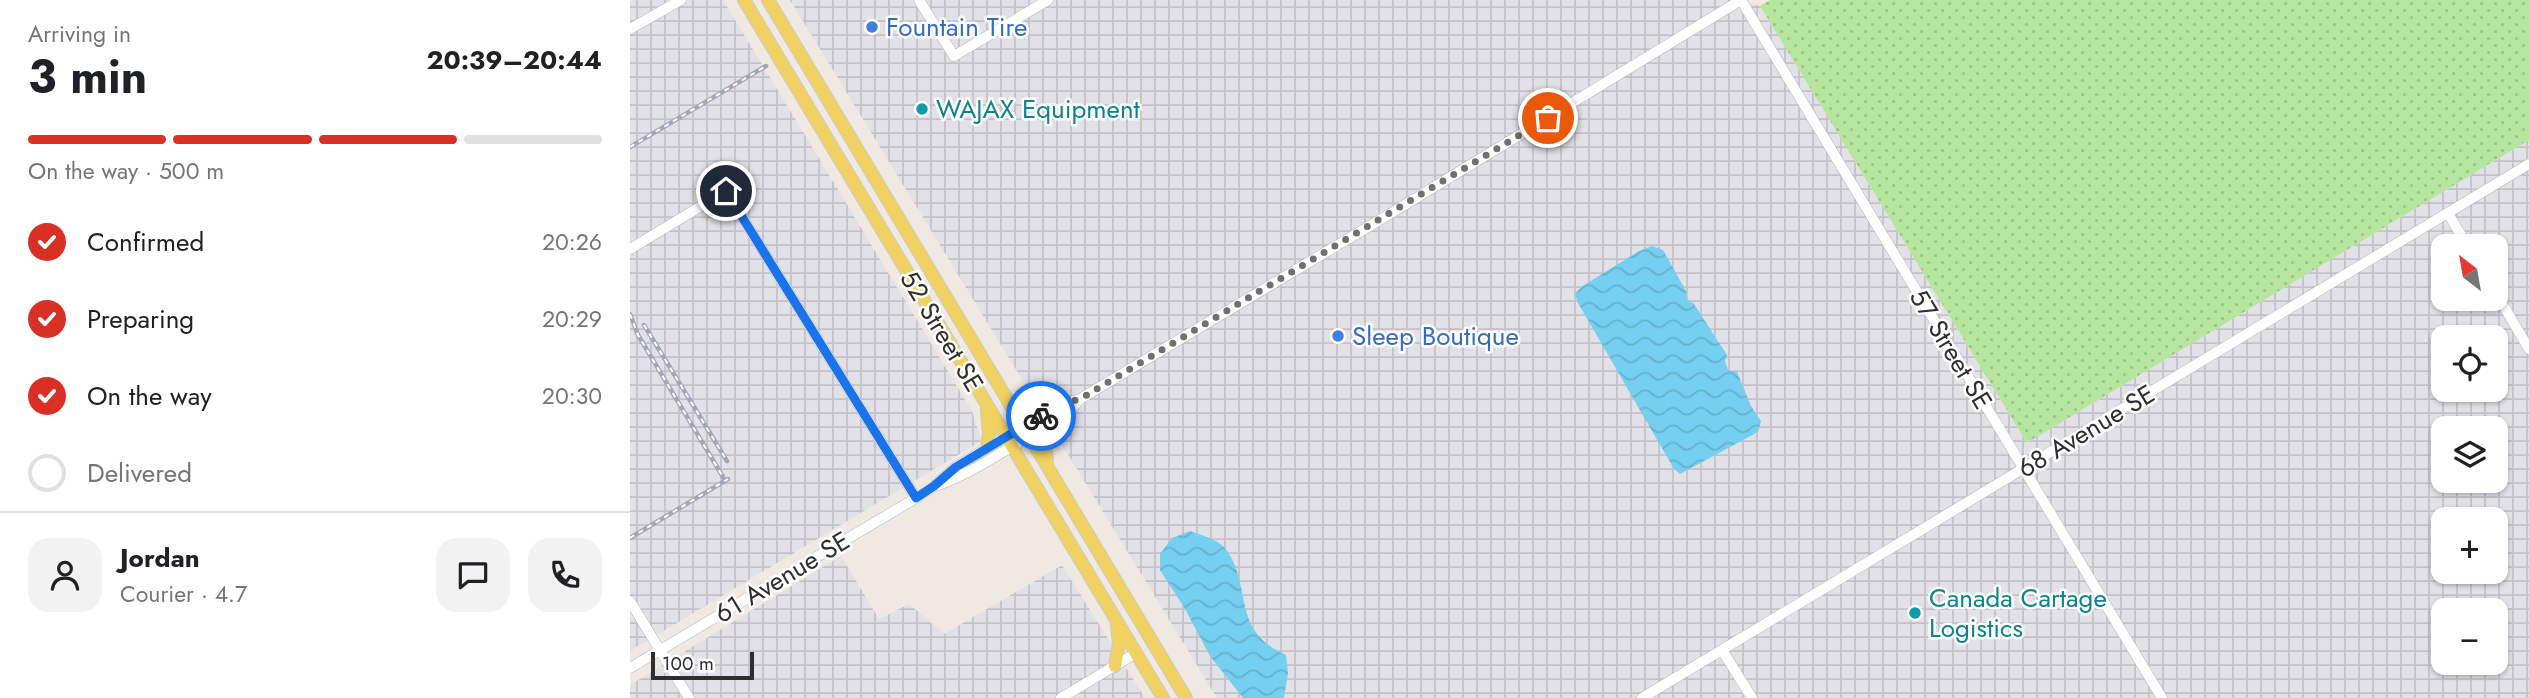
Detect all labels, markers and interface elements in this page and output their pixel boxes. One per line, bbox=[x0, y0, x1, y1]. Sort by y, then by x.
place label: Fountain Tire bbox=[886, 8, 1027, 46]
text: Arriving in bbox=[28, 17, 131, 51]
marker: Fountain Tire bbox=[864, 19, 880, 35]
text: 20:39–20:44 bbox=[426, 41, 602, 79]
text: 3 min bbox=[28, 44, 147, 110]
pin bbox=[1518, 88, 1578, 148]
place label: WAJAX Equipment bbox=[936, 90, 1141, 128]
icon: bag bbox=[1529, 99, 1567, 137]
marker: WAJAX Equipment bbox=[914, 101, 930, 117]
text: On the way · 500 m bbox=[28, 154, 224, 188]
pin bbox=[696, 161, 756, 221]
icon: home bbox=[707, 172, 745, 210]
icon: check bbox=[28, 223, 66, 261]
text: Confirmed bbox=[87, 223, 204, 261]
text: 20:26 bbox=[542, 225, 602, 259]
north arrow bbox=[2431, 234, 2508, 312]
map controls bbox=[2431, 234, 2508, 675]
street label: 52 Street SE bbox=[891, 263, 993, 399]
street label: 57 Street SE bbox=[1900, 282, 2002, 416]
icon: check bbox=[28, 300, 66, 338]
text: Preparing bbox=[87, 300, 194, 338]
text: 20:29 bbox=[542, 302, 602, 336]
place label: Sleep Boutique bbox=[1352, 317, 1519, 355]
button: locate bbox=[2431, 325, 2508, 402]
marker: Sleep Boutique bbox=[1330, 328, 1346, 344]
street label: 68 Avenue SE bbox=[2010, 375, 2162, 487]
icon: check bbox=[28, 377, 66, 415]
text: On the way bbox=[87, 377, 212, 415]
text: 20:30 bbox=[542, 379, 602, 413]
courier bbox=[1006, 381, 1076, 451]
icon: bike bbox=[1022, 397, 1060, 435]
button: layers bbox=[2431, 416, 2508, 493]
text: Delivered bbox=[87, 454, 192, 492]
button: + bbox=[2431, 507, 2508, 584]
street label: 61 Avenue SE bbox=[707, 522, 857, 632]
button: person bbox=[28, 538, 102, 612]
button: chat bbox=[436, 538, 510, 612]
button: phone bbox=[528, 538, 602, 612]
text: Jordan bbox=[120, 539, 200, 577]
text: Courier · 4.7 bbox=[120, 577, 247, 611]
place label: Canada Cartage Logistics bbox=[1929, 579, 2107, 647]
button: − bbox=[2431, 598, 2508, 675]
marker: Canada Cartage Logistics bbox=[1907, 605, 1923, 621]
scale bar bbox=[651, 649, 754, 681]
text: 100 m bbox=[662, 650, 714, 677]

